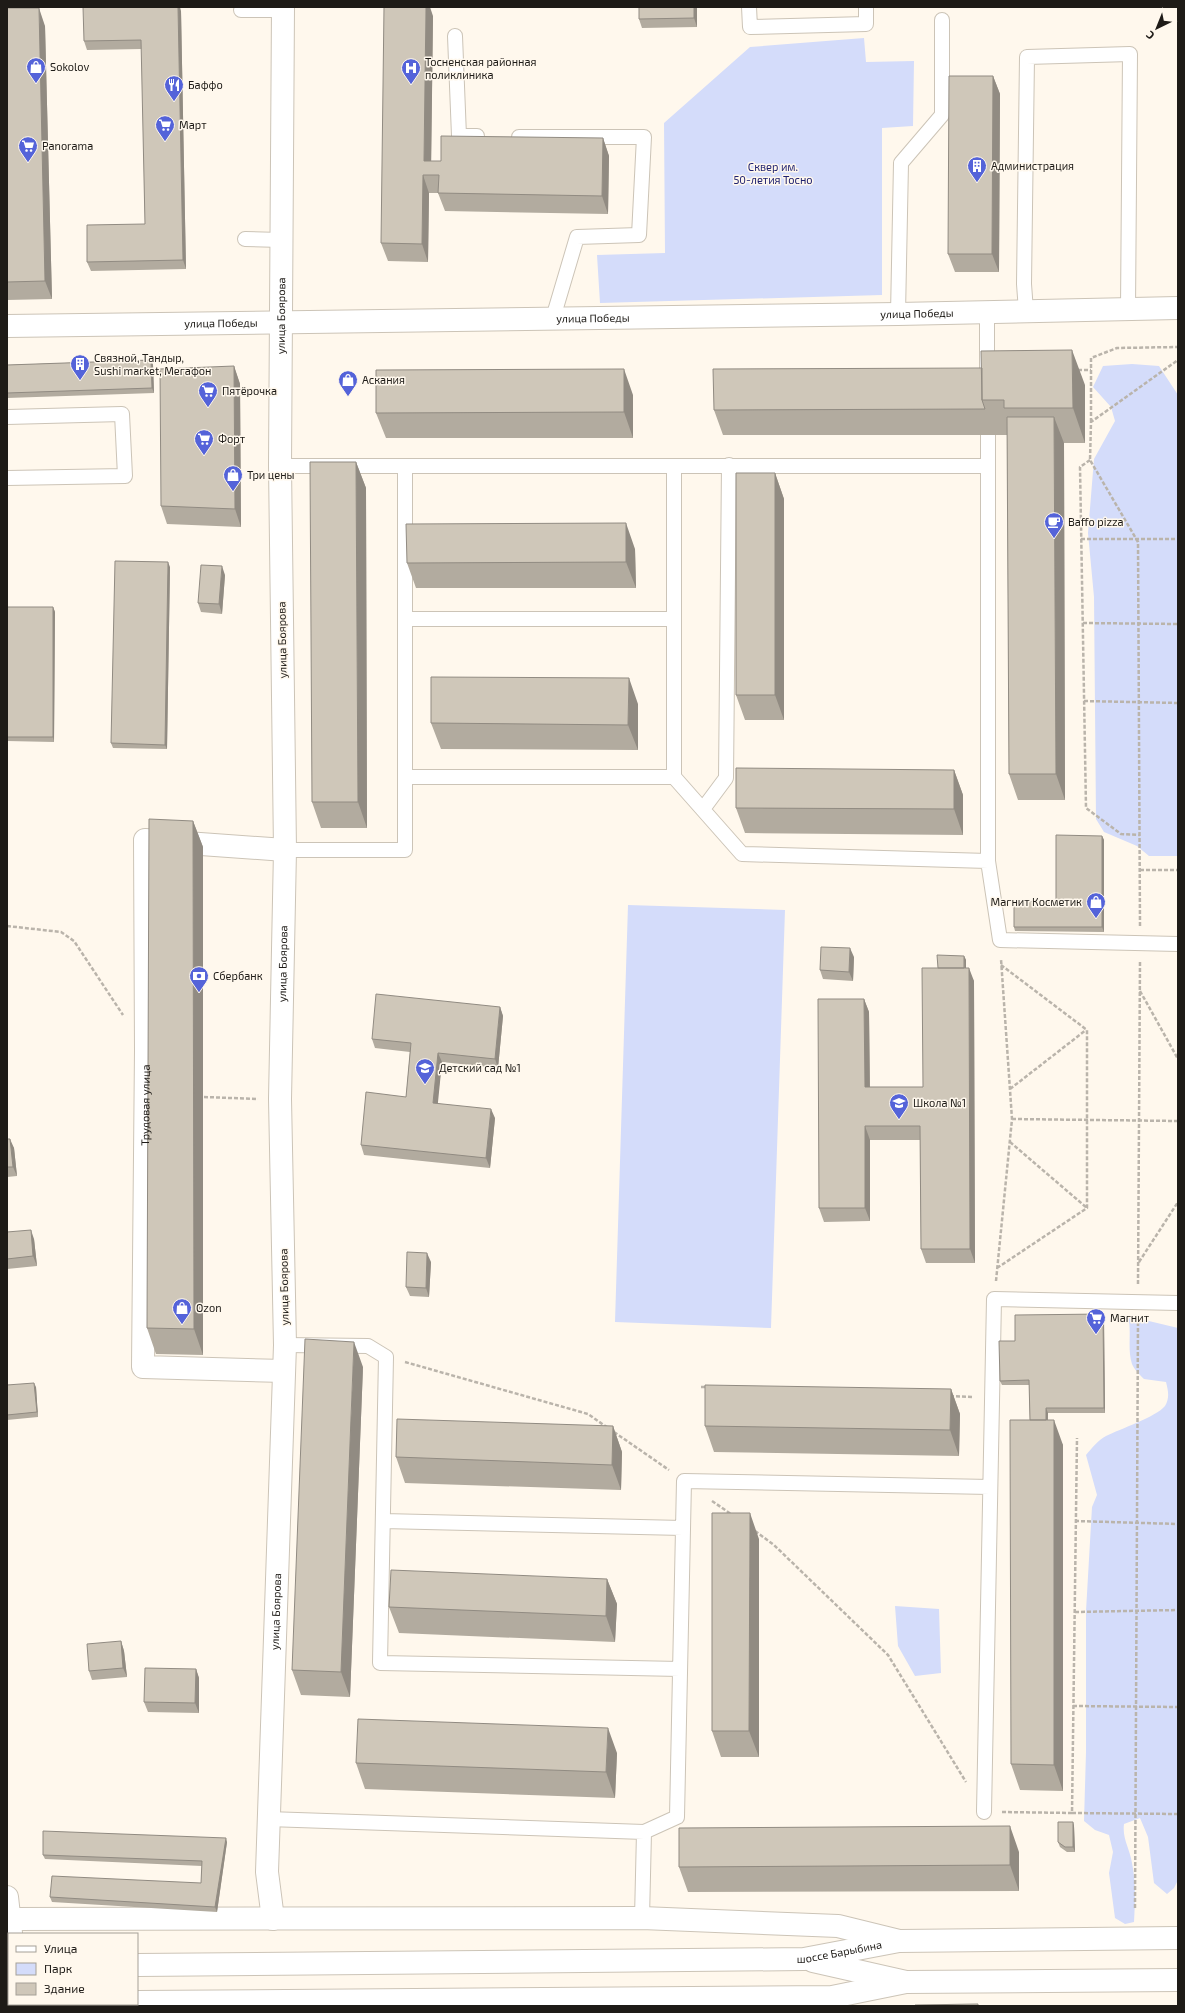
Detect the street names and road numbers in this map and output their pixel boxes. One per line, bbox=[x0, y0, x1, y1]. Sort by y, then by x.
street label: улица Боярова bbox=[274, 277, 288, 354]
street label: улица Победы bbox=[880, 306, 954, 321]
street label: улица Победы bbox=[556, 311, 630, 326]
street label: улица Победы bbox=[184, 316, 258, 331]
street label: улица Боярова bbox=[274, 601, 290, 679]
street label: улица Боярова bbox=[275, 925, 289, 1002]
street label: Трудовая улица bbox=[138, 1064, 153, 1146]
street label: улица Боярова bbox=[276, 1248, 292, 1326]
street label: улица Боярова bbox=[268, 1573, 283, 1650]
street label: шоссе Барыбина bbox=[797, 1937, 883, 1965]

